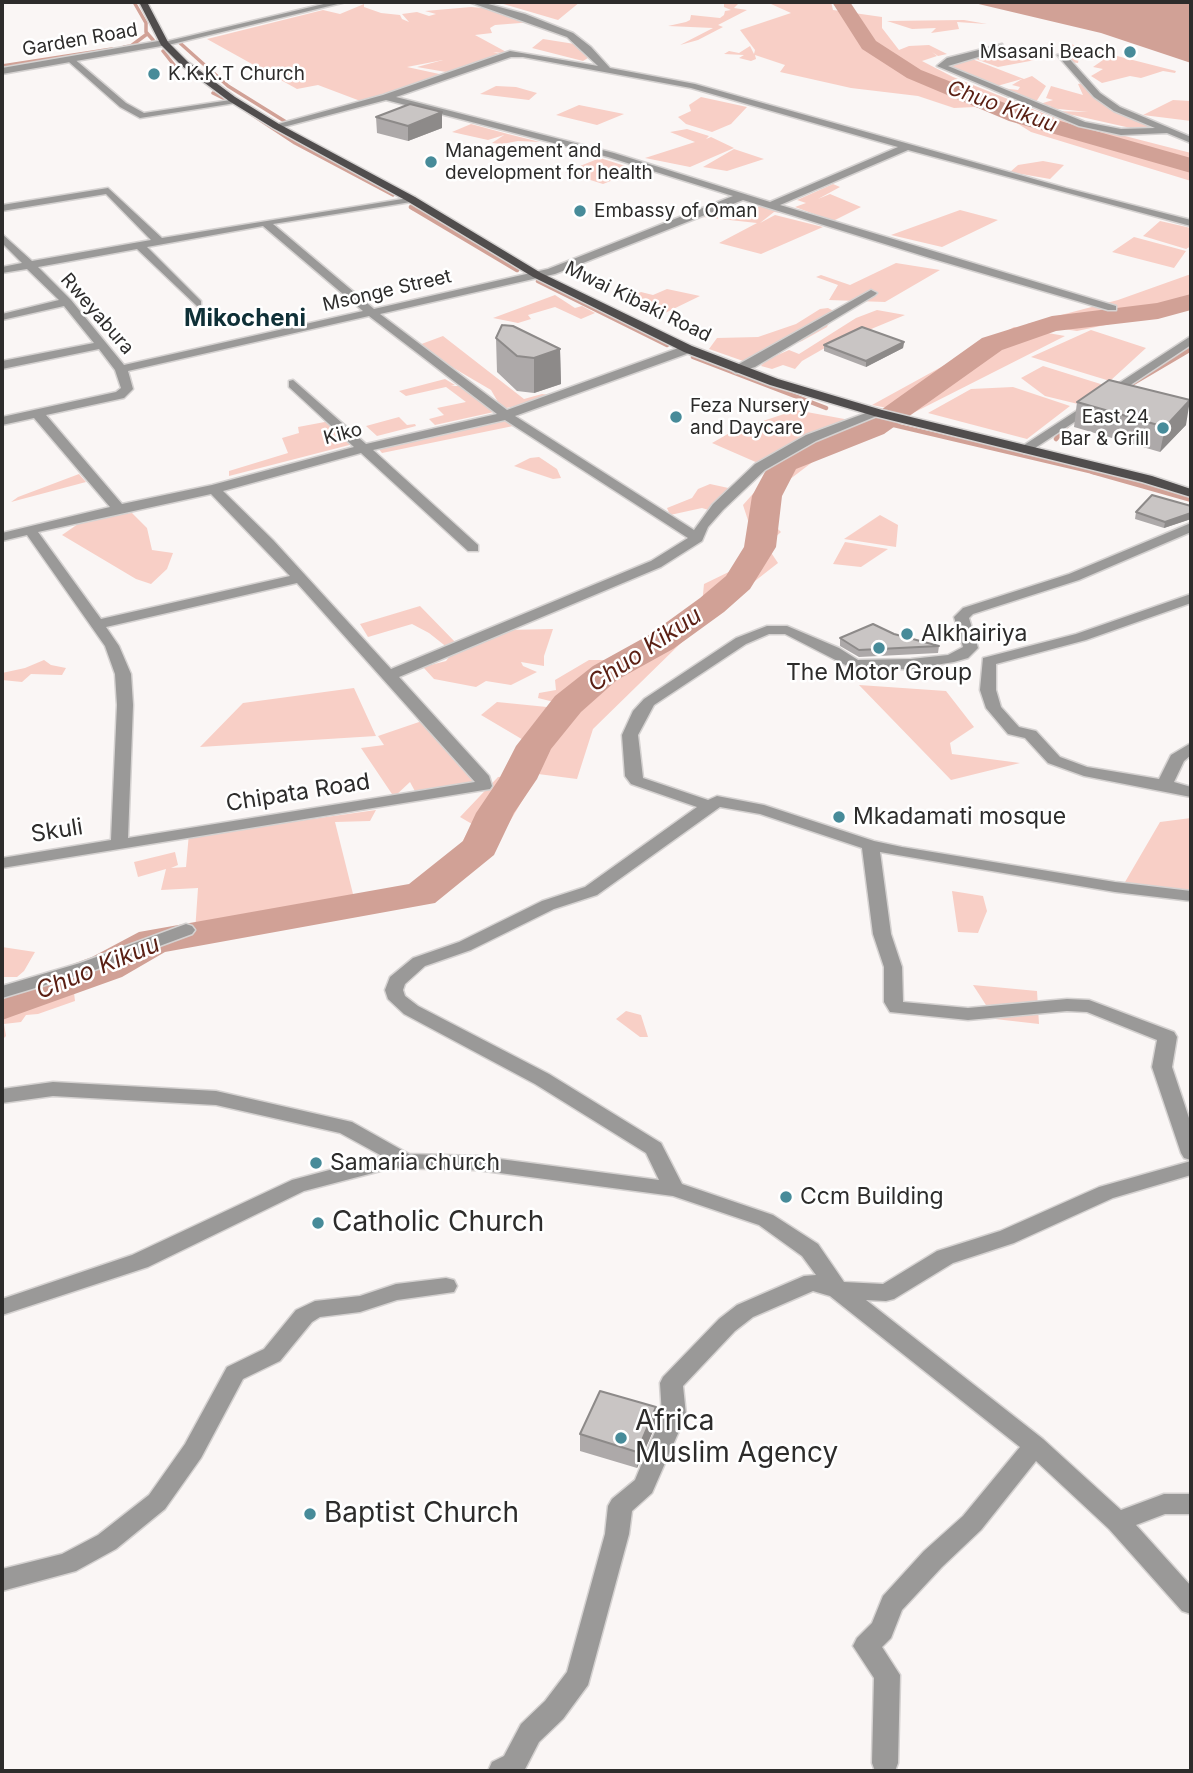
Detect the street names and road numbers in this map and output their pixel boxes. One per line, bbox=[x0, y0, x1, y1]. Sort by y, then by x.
street label: Garden Road bbox=[21, 19, 139, 61]
street label: Mwai Kibaki Road bbox=[561, 257, 715, 347]
street label: Msonge Street bbox=[320, 265, 454, 317]
street label: Rweyabura bbox=[56, 269, 138, 359]
street label: Kiko bbox=[321, 418, 365, 450]
street label: Chipata Road bbox=[224, 768, 372, 818]
street label: Skuli bbox=[29, 813, 85, 849]

